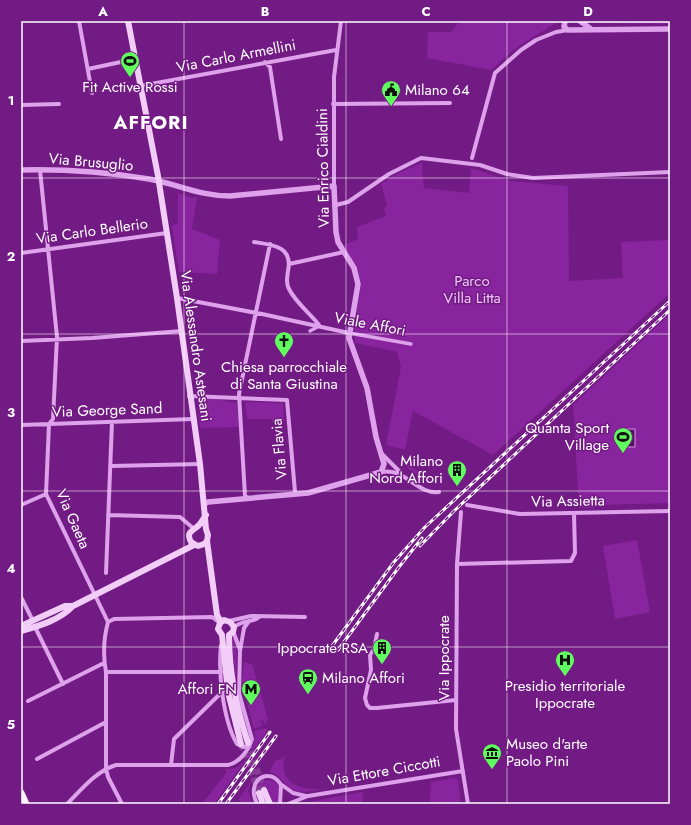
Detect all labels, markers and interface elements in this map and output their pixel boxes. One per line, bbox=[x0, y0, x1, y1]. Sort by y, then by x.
text: A bbox=[97, 2, 108, 21]
text: B bbox=[261, 2, 270, 21]
text: C bbox=[421, 2, 431, 21]
text: D bbox=[583, 2, 593, 21]
street label: Via Carlo Armellini bbox=[174, 34, 298, 78]
sports icon: Fit Active Rossi bbox=[119, 50, 141, 78]
place label: Fit Active Rossi bbox=[82, 76, 178, 98]
public building icon: Milano 64 bbox=[380, 79, 402, 107]
place label: Milano 64 bbox=[405, 79, 470, 101]
text: 1 bbox=[8, 91, 14, 110]
street label: Via Enrico Cialdini bbox=[311, 108, 335, 228]
district label: AFFORI bbox=[113, 109, 188, 136]
street label: Via Brusuglio bbox=[48, 147, 134, 177]
street label: Via Carlo Bellerio bbox=[35, 212, 149, 250]
text: 2 bbox=[7, 247, 15, 266]
street label: Via Alessandro Astesani bbox=[175, 269, 217, 423]
park label: Parco Villa Litta bbox=[443, 270, 501, 309]
street label: Viale Affori bbox=[332, 306, 408, 342]
church icon: Chiesa parrocchiale di Santa Giustina bbox=[273, 330, 295, 358]
place label: Chiesa parrocchiale di Santa Giustina bbox=[221, 356, 347, 395]
street label: Via George Sand bbox=[51, 397, 163, 423]
text: 3 bbox=[7, 403, 15, 422]
street label: Via Flavia bbox=[265, 417, 293, 481]
place label: Quanta Sport Village bbox=[525, 417, 609, 456]
sports icon: Quanta Sport Village bbox=[612, 426, 634, 454]
place label: Milano Nord Affori bbox=[369, 450, 443, 489]
building icon: Milano Nord Affori bbox=[446, 459, 468, 487]
street label: Via Gaeta bbox=[50, 486, 96, 552]
street label: Via Assietta bbox=[531, 489, 605, 513]
text: 4 bbox=[6, 559, 16, 578]
street label: Via Ippocrate bbox=[433, 615, 455, 701]
place label: Ippocrate RSA bbox=[277, 637, 368, 659]
building icon: Ippocrate RSA bbox=[371, 637, 393, 665]
hospital icon: Presidio territoriale Ippocrate bbox=[554, 649, 576, 677]
station icon: Milano Affori bbox=[297, 667, 319, 695]
place label: Milano Affori bbox=[322, 667, 405, 689]
place label: Presidio territoriale Ippocrate bbox=[505, 675, 625, 714]
place label: Affori FN bbox=[178, 678, 237, 700]
metro station icon: Affori FN bbox=[240, 678, 262, 706]
text: 5 bbox=[7, 715, 15, 734]
place label: Museo d'arte Paolo Pini bbox=[506, 733, 588, 772]
museum icon: Museo d'arte Paolo Pini bbox=[481, 742, 503, 770]
street label: Via Ettore Ciccotti bbox=[326, 750, 442, 792]

